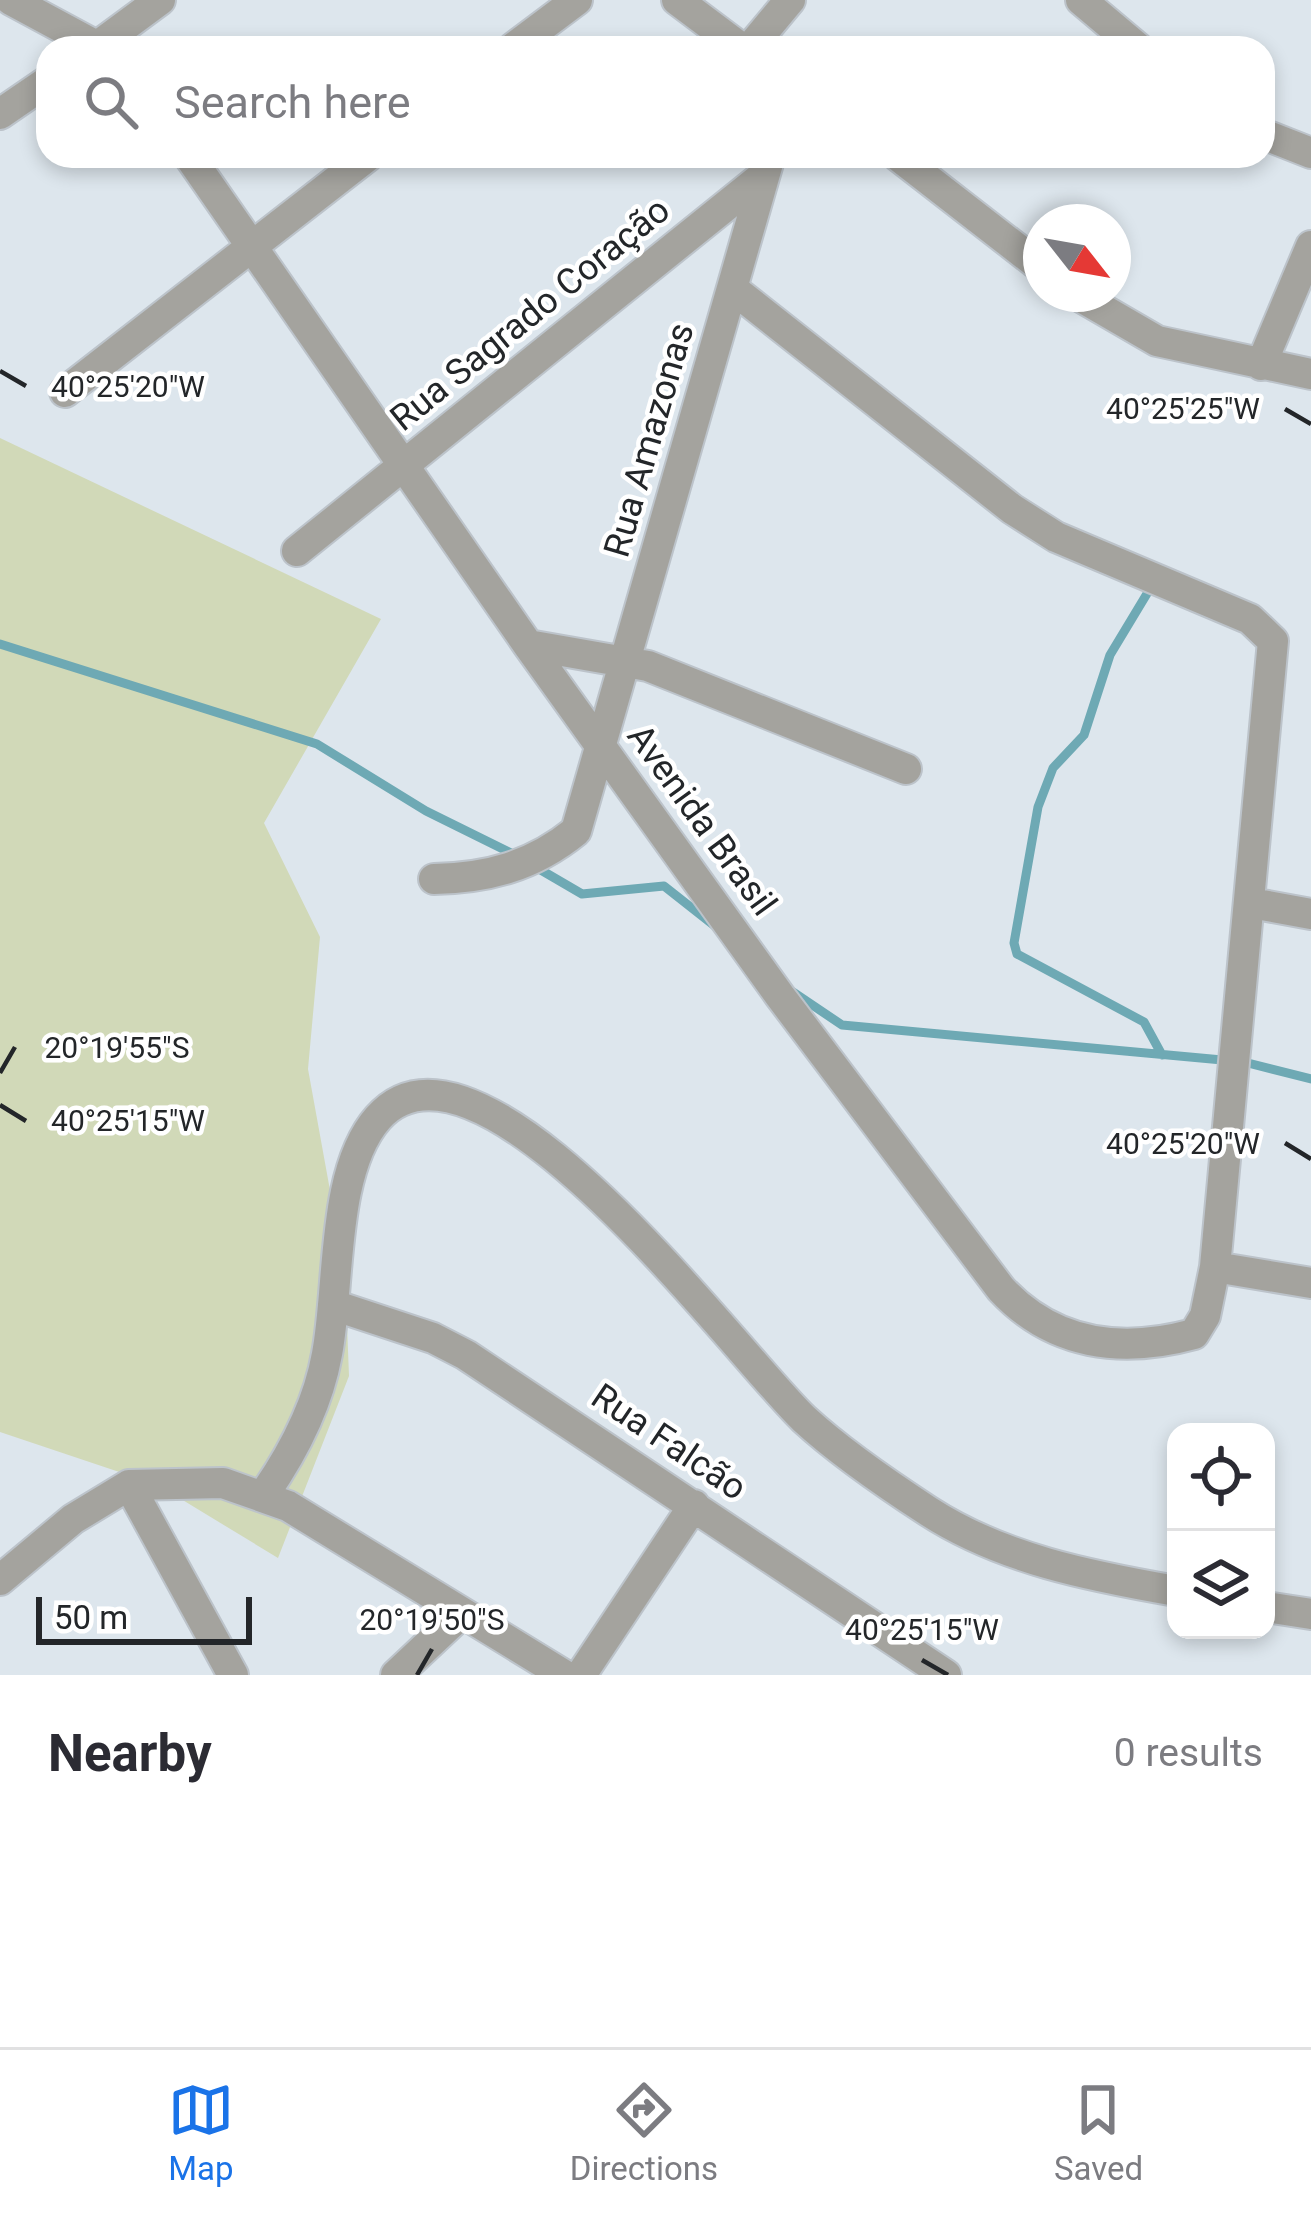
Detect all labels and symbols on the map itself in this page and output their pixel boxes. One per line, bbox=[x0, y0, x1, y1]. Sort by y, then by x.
street label: Rua Sagrado Coração bbox=[382, 189, 678, 439]
north arrow bbox=[1023, 204, 1131, 312]
street label: Rua Amazonas bbox=[596, 318, 702, 562]
text: 40°25'20"W bbox=[51, 369, 205, 404]
text: 40°25'25"W bbox=[1106, 391, 1260, 426]
street label: Avenida Brasil bbox=[619, 716, 785, 924]
text: 20°19'55"S bbox=[44, 1030, 190, 1065]
text: 40°25'15"W bbox=[51, 1103, 205, 1138]
text: 40°25'20"W bbox=[1106, 1126, 1260, 1161]
street label: Rua Falcão bbox=[584, 1375, 754, 1509]
scale bar bbox=[36, 1591, 252, 1644]
text: 20°19'50"S bbox=[359, 1602, 505, 1637]
text: 40°25'15"W bbox=[845, 1612, 999, 1647]

